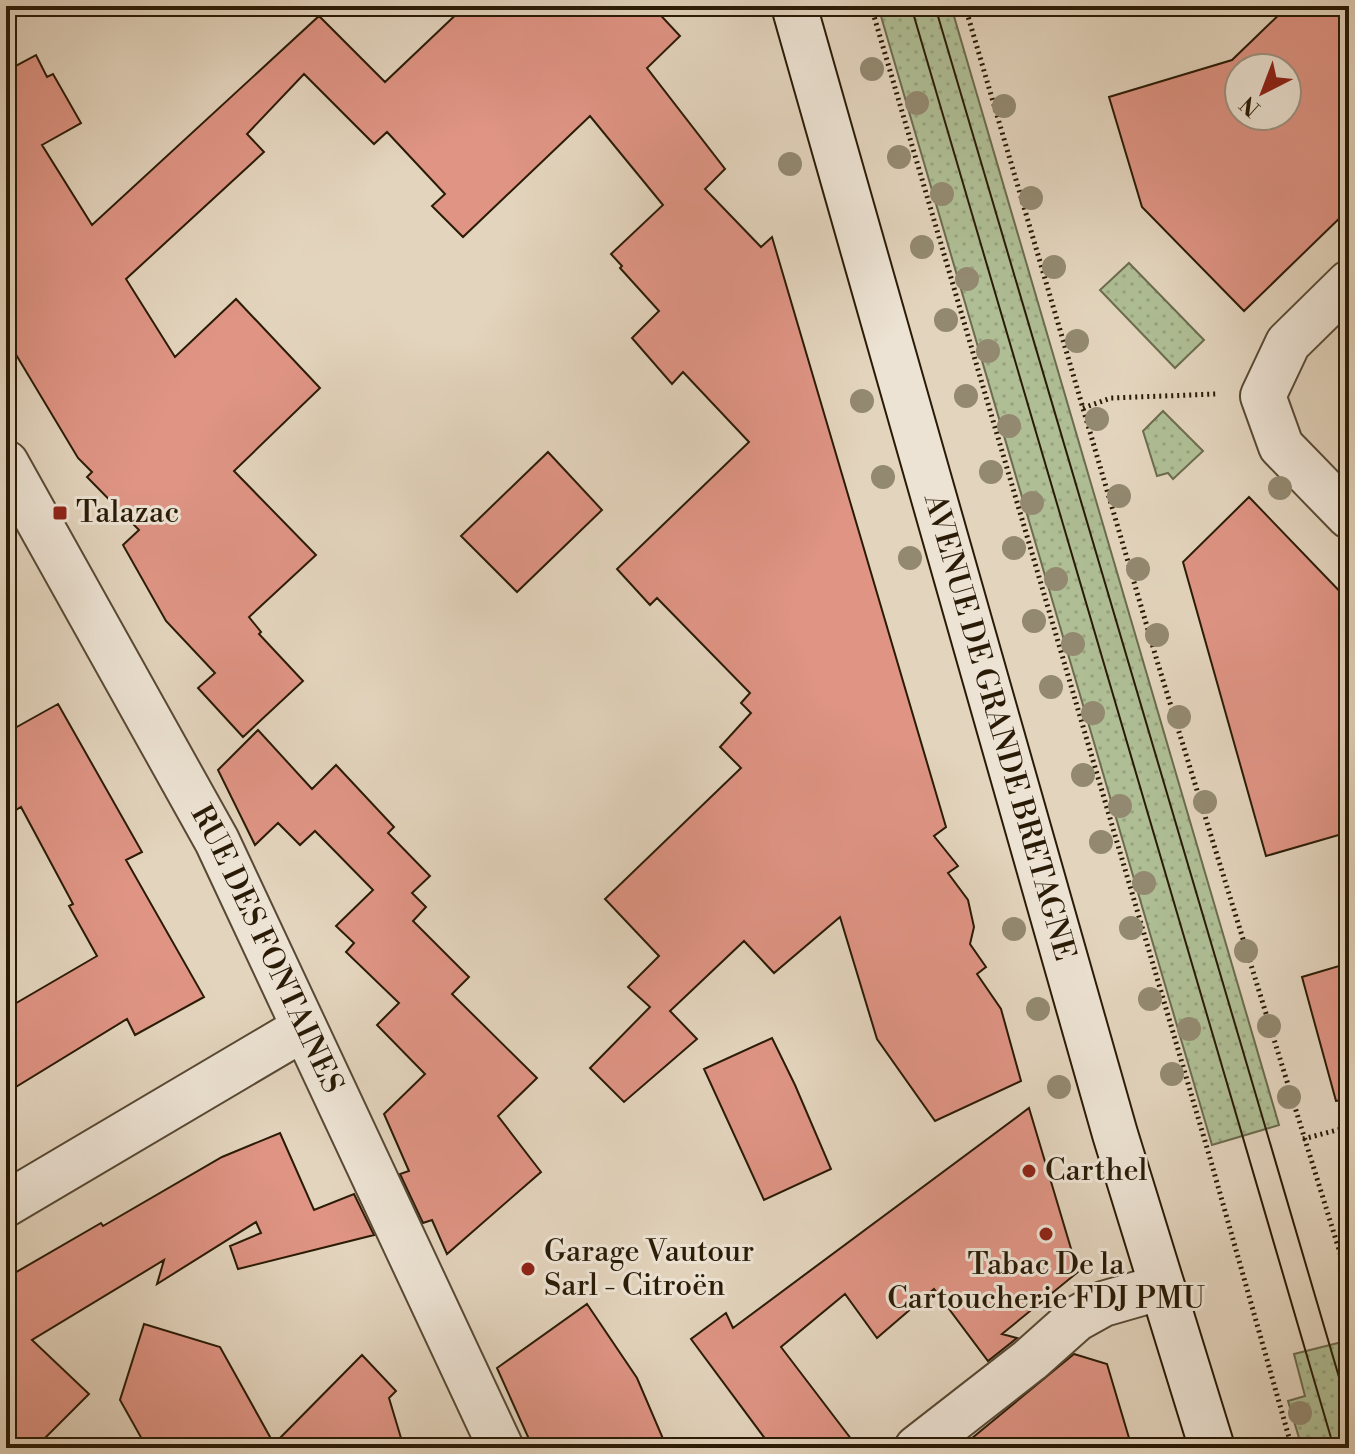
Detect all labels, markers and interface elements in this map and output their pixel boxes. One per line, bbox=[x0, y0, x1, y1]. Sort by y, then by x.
north arrow bbox=[1223, 52, 1303, 132]
text: N bbox=[1235, 89, 1266, 122]
street label: AVENUE DE GRANDE BRETAGNE bbox=[915, 489, 1084, 965]
place label: Talazac bbox=[76, 494, 179, 532]
marker: Talazac bbox=[51, 504, 69, 522]
street label: RUE DES FONTAINES bbox=[182, 798, 351, 1099]
place label: Carthel bbox=[1045, 1152, 1148, 1190]
marker: Carthel bbox=[1020, 1162, 1038, 1180]
marker: Tabac De la Cartoucherie FDJ PMU bbox=[1037, 1225, 1055, 1243]
place label: Garage Vautour Sarl - Citroën bbox=[544, 1233, 754, 1305]
place label: Tabac De la Cartoucherie FDJ PMU bbox=[887, 1246, 1205, 1318]
marker: Garage Vautour Sarl - Citroën bbox=[519, 1260, 537, 1278]

